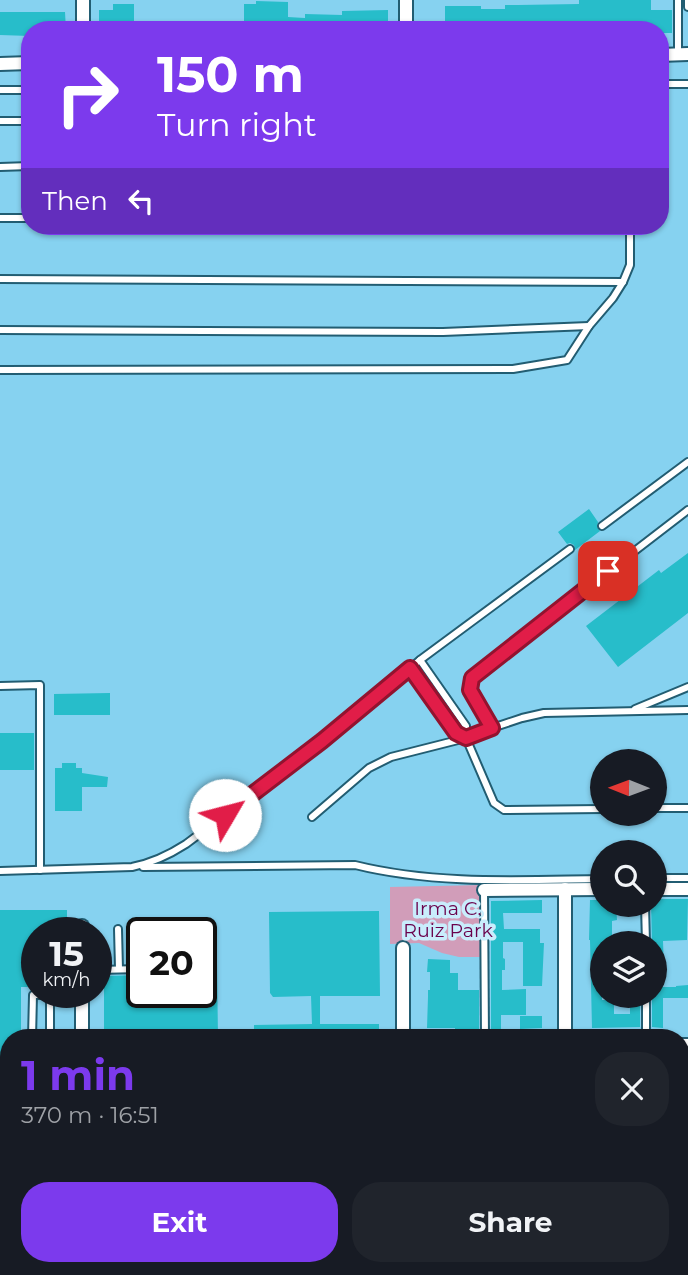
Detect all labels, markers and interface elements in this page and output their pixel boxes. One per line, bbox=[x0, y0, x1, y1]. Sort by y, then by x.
text: 150 m bbox=[157, 45, 304, 104]
icon: right bbox=[42, 49, 133, 140]
text: Turn right bbox=[157, 105, 317, 144]
icon: left bbox=[122, 182, 160, 220]
text: Then bbox=[42, 185, 108, 217]
pin bbox=[578, 541, 638, 601]
icon: arrive bbox=[589, 552, 627, 590]
north arrow bbox=[590, 749, 667, 826]
map controls bbox=[590, 749, 667, 1008]
position arrow bbox=[188, 778, 262, 852]
button: search bbox=[590, 840, 667, 917]
park label: Irma C. Ruiz Park bbox=[403, 897, 493, 942]
speed limit sign: 20 bbox=[126, 917, 217, 1008]
button: layers bbox=[590, 931, 667, 1008]
text: 15 bbox=[49, 932, 84, 975]
text: km/h bbox=[42, 969, 91, 991]
text: 1 min bbox=[21, 1049, 135, 1101]
button: close bbox=[595, 1052, 669, 1126]
text: 370 m · 16:51 bbox=[21, 1101, 159, 1129]
button: Exit bbox=[21, 1182, 338, 1262]
button: Share bbox=[352, 1182, 669, 1262]

